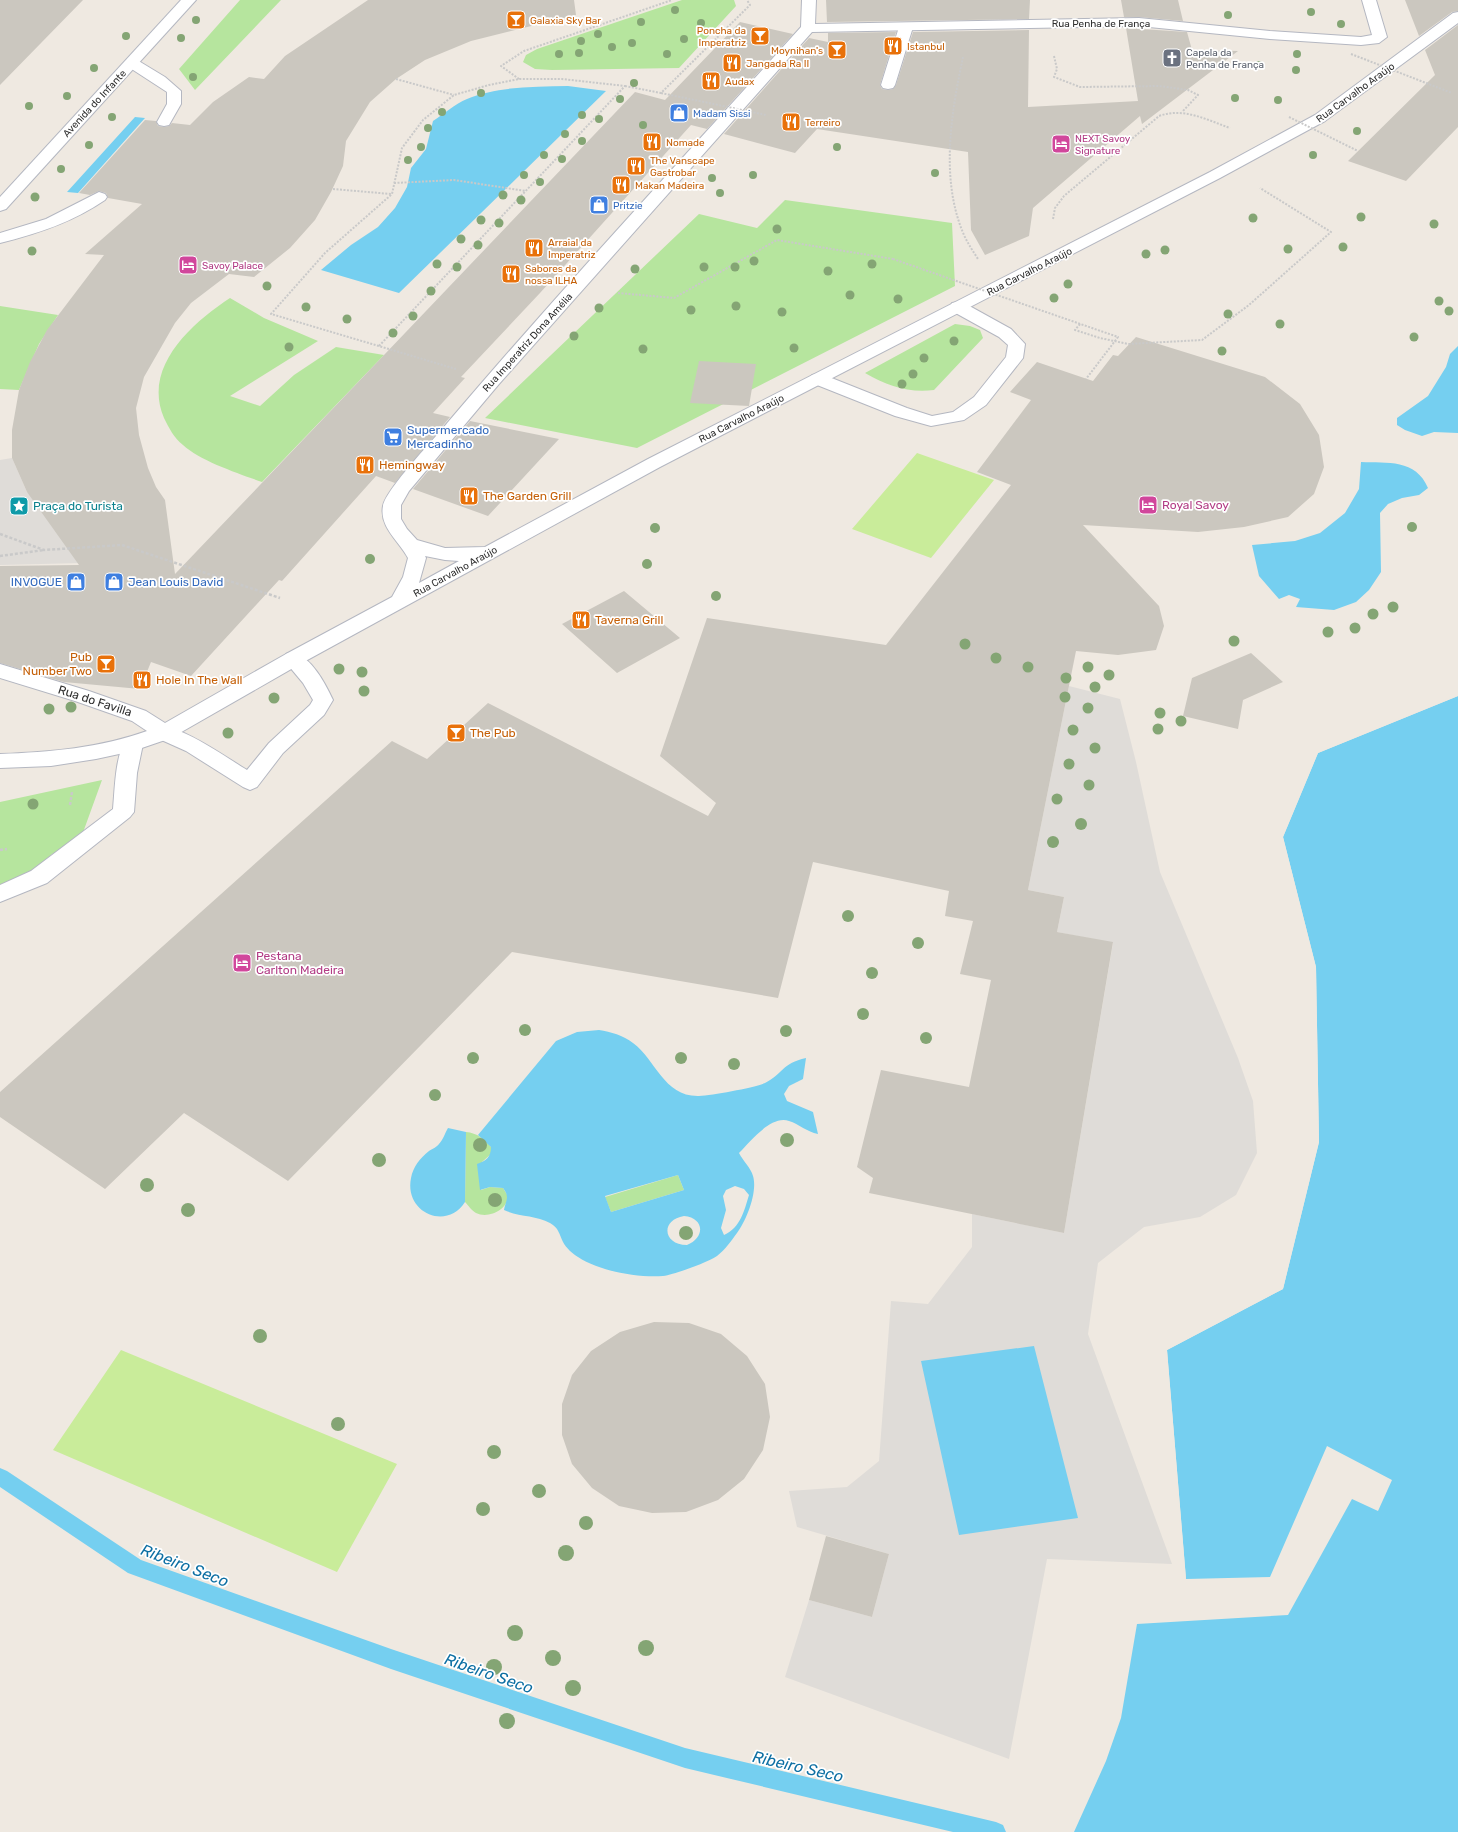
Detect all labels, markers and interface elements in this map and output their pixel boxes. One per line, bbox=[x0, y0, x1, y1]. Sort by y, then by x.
bar icon: Galaxia Sky Bar bbox=[505, 9, 527, 31]
place label: Galaxia Sky Bar bbox=[530, 15, 601, 27]
street label: Rua Penha de França bbox=[1052, 18, 1150, 30]
place label: Poncha da Imperatriz bbox=[697, 25, 746, 49]
bar icon: Poncha da Imperatriz bbox=[749, 25, 771, 47]
restaurant icon: Istanbul bbox=[882, 35, 904, 57]
bar icon: Moynihan's bbox=[826, 39, 848, 61]
place label: Istanbul bbox=[907, 41, 945, 53]
place label: Moynihan's bbox=[771, 45, 823, 57]
church icon: Capela da Penha de França bbox=[1161, 47, 1183, 69]
place label: Capela da Penha de França bbox=[1186, 47, 1264, 71]
restaurant icon: Jangada Ra II bbox=[721, 52, 743, 74]
place label: Jangada Ra II bbox=[746, 58, 809, 70]
street label: Rua Carvalho Araújo bbox=[1314, 60, 1397, 125]
street label: Avenida do Infante bbox=[61, 67, 129, 140]
restaurant icon: Audax bbox=[700, 70, 722, 92]
place label: Audax bbox=[725, 76, 755, 88]
shop icon: Madam Sissi bbox=[668, 102, 690, 124]
place label: Madam Sissi bbox=[693, 108, 751, 120]
restaurant icon: Terreiro bbox=[780, 111, 802, 133]
place label: Terreiro bbox=[805, 117, 841, 129]
restaurant icon: Nomade bbox=[641, 131, 663, 153]
hotel icon: NEXT Savoy Signature bbox=[1050, 133, 1072, 155]
place label: NEXT Savoy Signature bbox=[1075, 133, 1131, 157]
place label: Nomade bbox=[666, 137, 705, 149]
restaurant icon: The Vanscape Gastrobar bbox=[625, 155, 647, 177]
place label: The Vanscape Gastrobar bbox=[650, 155, 715, 179]
restaurant icon: Makan Madeira bbox=[610, 174, 632, 196]
place label: Makan Madeira bbox=[635, 180, 704, 192]
shop icon: Pritzie bbox=[588, 194, 610, 216]
place label: Pritzie bbox=[613, 200, 643, 212]
restaurant icon: Arraial da Imperatriz bbox=[523, 237, 545, 259]
place label: Arraial da Imperatriz bbox=[548, 237, 596, 261]
street label: Rua Carvalho Araújo bbox=[985, 245, 1074, 299]
hotel icon: Savoy Palace bbox=[177, 254, 199, 276]
place label: Savoy Palace bbox=[202, 260, 264, 272]
restaurant icon: Sabores da nossa ILHA bbox=[500, 263, 522, 285]
place label: Sabores da nossa ILHA bbox=[525, 263, 577, 287]
street label: Rua Imperatriz Dona Amélia bbox=[480, 291, 575, 394]
street label: Rua Carvalho Araújo bbox=[697, 392, 786, 446]
place label: Supermercado Mercadinho bbox=[407, 423, 489, 451]
supermarket icon: Supermercado Mercadinho bbox=[382, 426, 404, 448]
restaurant icon: Hemingway bbox=[354, 454, 376, 476]
place label: Hemingway bbox=[379, 458, 445, 472]
restaurant icon: The Garden Grill bbox=[458, 485, 480, 507]
place label: The Garden Grill bbox=[483, 489, 572, 503]
hotel icon: Royal Savoy bbox=[1137, 494, 1159, 516]
place icon: Praça do Turista bbox=[8, 495, 30, 517]
place label: Royal Savoy bbox=[1162, 498, 1229, 512]
place label: Praça do Turista bbox=[33, 499, 123, 513]
street label: Rua Carvalho Araújo bbox=[411, 544, 500, 600]
shop icon: INVOGUE bbox=[65, 571, 87, 593]
shop icon: Jean Louis David bbox=[103, 571, 125, 593]
place label: INVOGUE bbox=[11, 575, 62, 589]
place label: Jean Louis David bbox=[128, 575, 223, 589]
restaurant icon: Taverna Grill bbox=[570, 609, 592, 631]
place label: Taverna Grill bbox=[595, 613, 663, 627]
place label: Pub Number Two bbox=[23, 650, 92, 678]
bar icon: Pub Number Two bbox=[95, 653, 117, 675]
restaurant icon: Hole In The Wall bbox=[131, 669, 153, 691]
place label: Hole In The Wall bbox=[156, 673, 243, 687]
street label: Rua do Favilla bbox=[56, 682, 134, 720]
bar icon: The Pub bbox=[445, 722, 467, 744]
place label: The Pub bbox=[470, 726, 516, 740]
place label: Pestana Carlton Madeira bbox=[256, 949, 344, 977]
hotel icon: Pestana Carlton Madeira bbox=[231, 952, 253, 974]
water label: Ribeiro Seco bbox=[138, 1540, 232, 1591]
water label: Ribeiro Seco bbox=[442, 1649, 536, 1698]
water label: Ribeiro Seco bbox=[751, 1747, 845, 1786]

